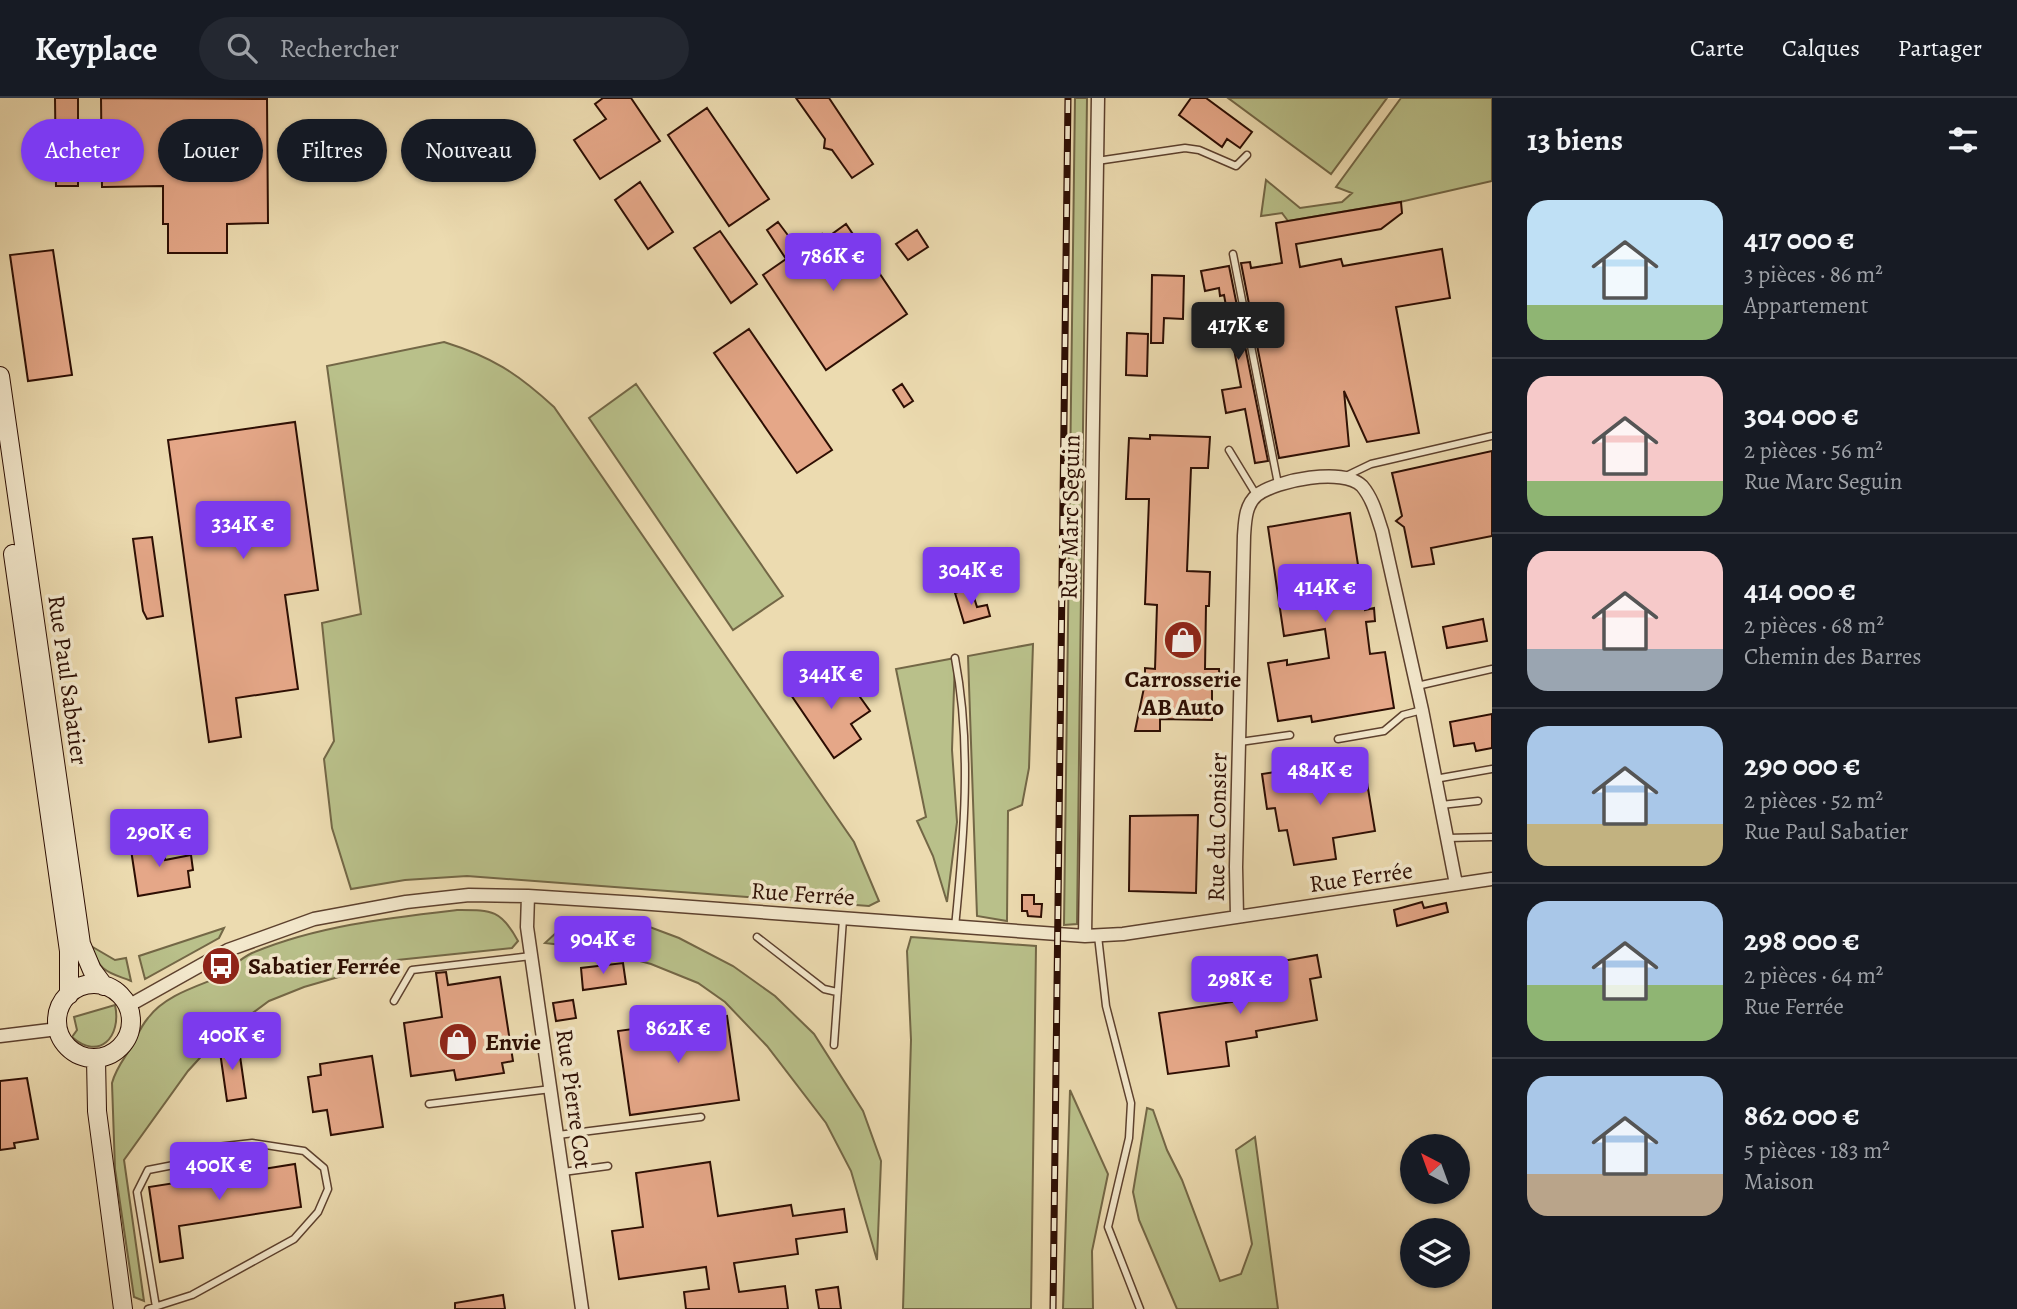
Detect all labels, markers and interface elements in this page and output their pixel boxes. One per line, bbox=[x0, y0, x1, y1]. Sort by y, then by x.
search box bbox=[199, 17, 689, 80]
text: Keyplace bbox=[35, 26, 157, 71]
icon: search bbox=[223, 29, 261, 67]
text: Rechercher bbox=[279, 31, 399, 66]
text: Carte bbox=[1690, 32, 1744, 64]
text: Calques bbox=[1782, 32, 1860, 64]
text: Partager bbox=[1898, 32, 1982, 64]
chip: Acheter bbox=[21, 119, 144, 182]
chip: Louer bbox=[158, 119, 263, 182]
chip: Filtres bbox=[277, 119, 387, 182]
chip: Nouveau bbox=[401, 119, 536, 182]
text: 13 biens bbox=[1527, 120, 1623, 160]
icon: filters bbox=[1944, 121, 1982, 159]
text: 417 000 € bbox=[1744, 219, 1855, 259]
icon: home bbox=[1583, 228, 1667, 312]
pin: 786K € bbox=[776, 234, 890, 293]
text: 786K € bbox=[801, 240, 865, 271]
text: 3 pièces · 86 m² bbox=[1744, 259, 1883, 290]
text: Appartement bbox=[1744, 290, 1868, 321]
pin: 417K € bbox=[1181, 302, 1295, 362]
text: 417K € bbox=[1207, 309, 1269, 340]
text: 304 000 € bbox=[1744, 395, 1859, 435]
icon: home bbox=[1583, 404, 1667, 488]
street label: Rue Marc Seguin bbox=[1053, 434, 1087, 600]
text: 2 pièces · 56 m² bbox=[1744, 435, 1883, 466]
text: Rue Marc Seguin bbox=[1744, 466, 1902, 497]
pin: 334K € bbox=[186, 502, 300, 561]
text: 334K € bbox=[212, 508, 274, 539]
pin: 304K € bbox=[914, 547, 1028, 607]
text: 304K € bbox=[939, 554, 1003, 585]
pin: 414K € bbox=[1268, 564, 1382, 624]
text: 414 000 € bbox=[1744, 570, 1856, 610]
text: 414K € bbox=[1294, 571, 1356, 602]
icon: home bbox=[1583, 579, 1667, 663]
street label: Rue Paul Sabatier bbox=[40, 593, 96, 767]
text: 2 pièces · 68 m² bbox=[1744, 610, 1884, 641]
shop icon: Carrosserie AB Auto bbox=[1162, 619, 1204, 661]
text: Chemin des Barres bbox=[1744, 641, 1922, 672]
pin: 344K € bbox=[774, 652, 888, 711]
text: 344K € bbox=[799, 658, 863, 689]
place label: Carrosserie AB Auto bbox=[1125, 663, 1241, 723]
text: 290 000 € bbox=[1744, 745, 1860, 785]
pin: 484K € bbox=[1263, 748, 1377, 807]
street label: Rue du Consier bbox=[1200, 752, 1234, 902]
text: 484K € bbox=[1288, 754, 1352, 785]
icon: home bbox=[1583, 754, 1667, 838]
text: 2 pièces · 52 m² bbox=[1744, 785, 1883, 816]
pin: 290K € bbox=[102, 810, 216, 869]
text: 290K € bbox=[126, 816, 192, 847]
text: Rue Paul Sabatier bbox=[1744, 816, 1908, 847]
street label: Rue Ferrée bbox=[1307, 854, 1415, 900]
street label: Rue Ferrée bbox=[750, 874, 856, 914]
pin: 904K € bbox=[546, 916, 660, 976]
text: 298 000 € bbox=[1744, 920, 1860, 960]
text: 904K € bbox=[570, 923, 636, 954]
icon: home bbox=[1583, 929, 1667, 1013]
bus stop icon: Sabatier Ferrée bbox=[200, 945, 242, 987]
place label: Sabatier Ferrée bbox=[248, 950, 401, 982]
pin: 298K € bbox=[1183, 956, 1297, 1016]
text: 2 pièces · 64 m² bbox=[1744, 960, 1883, 991]
text: 298K € bbox=[1207, 963, 1273, 994]
text: Rue Ferrée bbox=[1744, 991, 1844, 1022]
pin: 862K € bbox=[621, 1006, 735, 1065]
pin: 400K € bbox=[175, 1012, 289, 1072]
text: 862K € bbox=[645, 1012, 711, 1043]
text: 400K € bbox=[199, 1019, 265, 1050]
shop icon: Envie bbox=[437, 1021, 479, 1063]
place label: Envie bbox=[485, 1026, 541, 1058]
street label: Rue Pierre Cot bbox=[548, 1027, 600, 1171]
text: 862 000 € bbox=[1744, 1095, 1860, 1135]
icon: home bbox=[1583, 1104, 1667, 1188]
north arrow bbox=[1400, 1134, 1470, 1204]
map controls bbox=[1400, 1134, 1470, 1288]
text: 5 pièces · 183 m² bbox=[1744, 1135, 1890, 1166]
pin: 400K € bbox=[162, 1142, 276, 1202]
text: 400K € bbox=[186, 1149, 252, 1180]
text: Maison bbox=[1744, 1166, 1814, 1197]
button: layers bbox=[1400, 1218, 1470, 1288]

